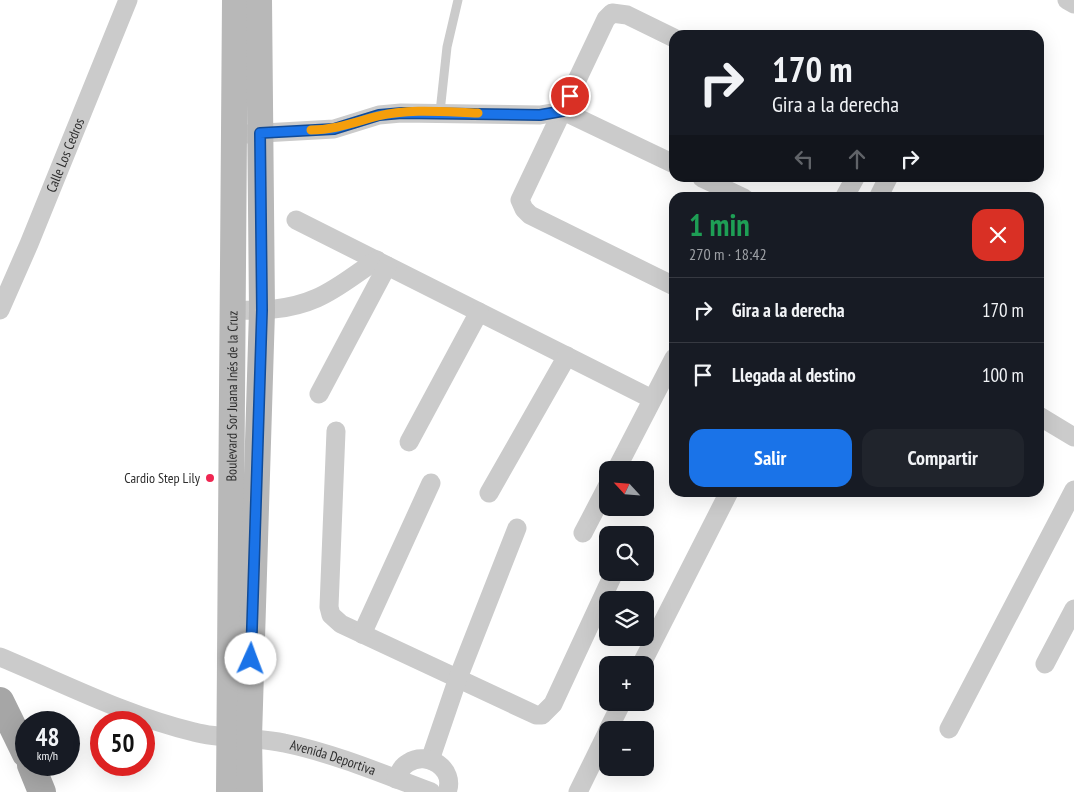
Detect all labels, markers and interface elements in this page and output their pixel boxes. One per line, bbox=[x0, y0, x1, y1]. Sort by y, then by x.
text: 170 m bbox=[772, 46, 853, 92]
icon: right bbox=[689, 50, 754, 115]
pin bbox=[549, 75, 591, 117]
icon: arrive bbox=[556, 82, 584, 110]
text: Gira a la derecha bbox=[772, 90, 899, 118]
street label: Calle Los Cedros bbox=[42, 115, 88, 195]
icon: left bbox=[790, 145, 818, 173]
icon: ahead bbox=[843, 145, 871, 173]
icon: right bbox=[896, 145, 924, 173]
text: 1 min bbox=[689, 205, 750, 244]
button: close bbox=[972, 209, 1024, 261]
text: 270 m · 18:42 bbox=[689, 244, 767, 264]
icon: right bbox=[689, 296, 717, 324]
text: Gira a la derecha bbox=[732, 298, 845, 322]
text: 170 m bbox=[982, 298, 1024, 322]
street label: Boulevard Sor Juana Inés de la Cruz bbox=[222, 310, 242, 482]
icon: arrive bbox=[689, 361, 717, 389]
text: Llegada al destino bbox=[732, 363, 856, 387]
text: 100 m bbox=[982, 363, 1024, 387]
button: Salir bbox=[689, 429, 852, 487]
button: Compartir bbox=[862, 429, 1024, 487]
north arrow bbox=[599, 461, 654, 516]
map controls bbox=[599, 461, 654, 776]
place label: Cardio Step Lily bbox=[124, 469, 201, 487]
marker: Cardio Step Lily bbox=[204, 472, 216, 484]
button: search bbox=[599, 526, 654, 581]
button: layers bbox=[599, 591, 654, 646]
position arrow bbox=[224, 632, 276, 684]
button: + bbox=[599, 656, 654, 711]
speed limit sign: 50 bbox=[90, 711, 155, 776]
text: 48 bbox=[36, 721, 59, 753]
button: − bbox=[599, 721, 654, 776]
street label: Avenida Deportiva bbox=[288, 736, 378, 779]
text: km/h bbox=[37, 748, 58, 763]

